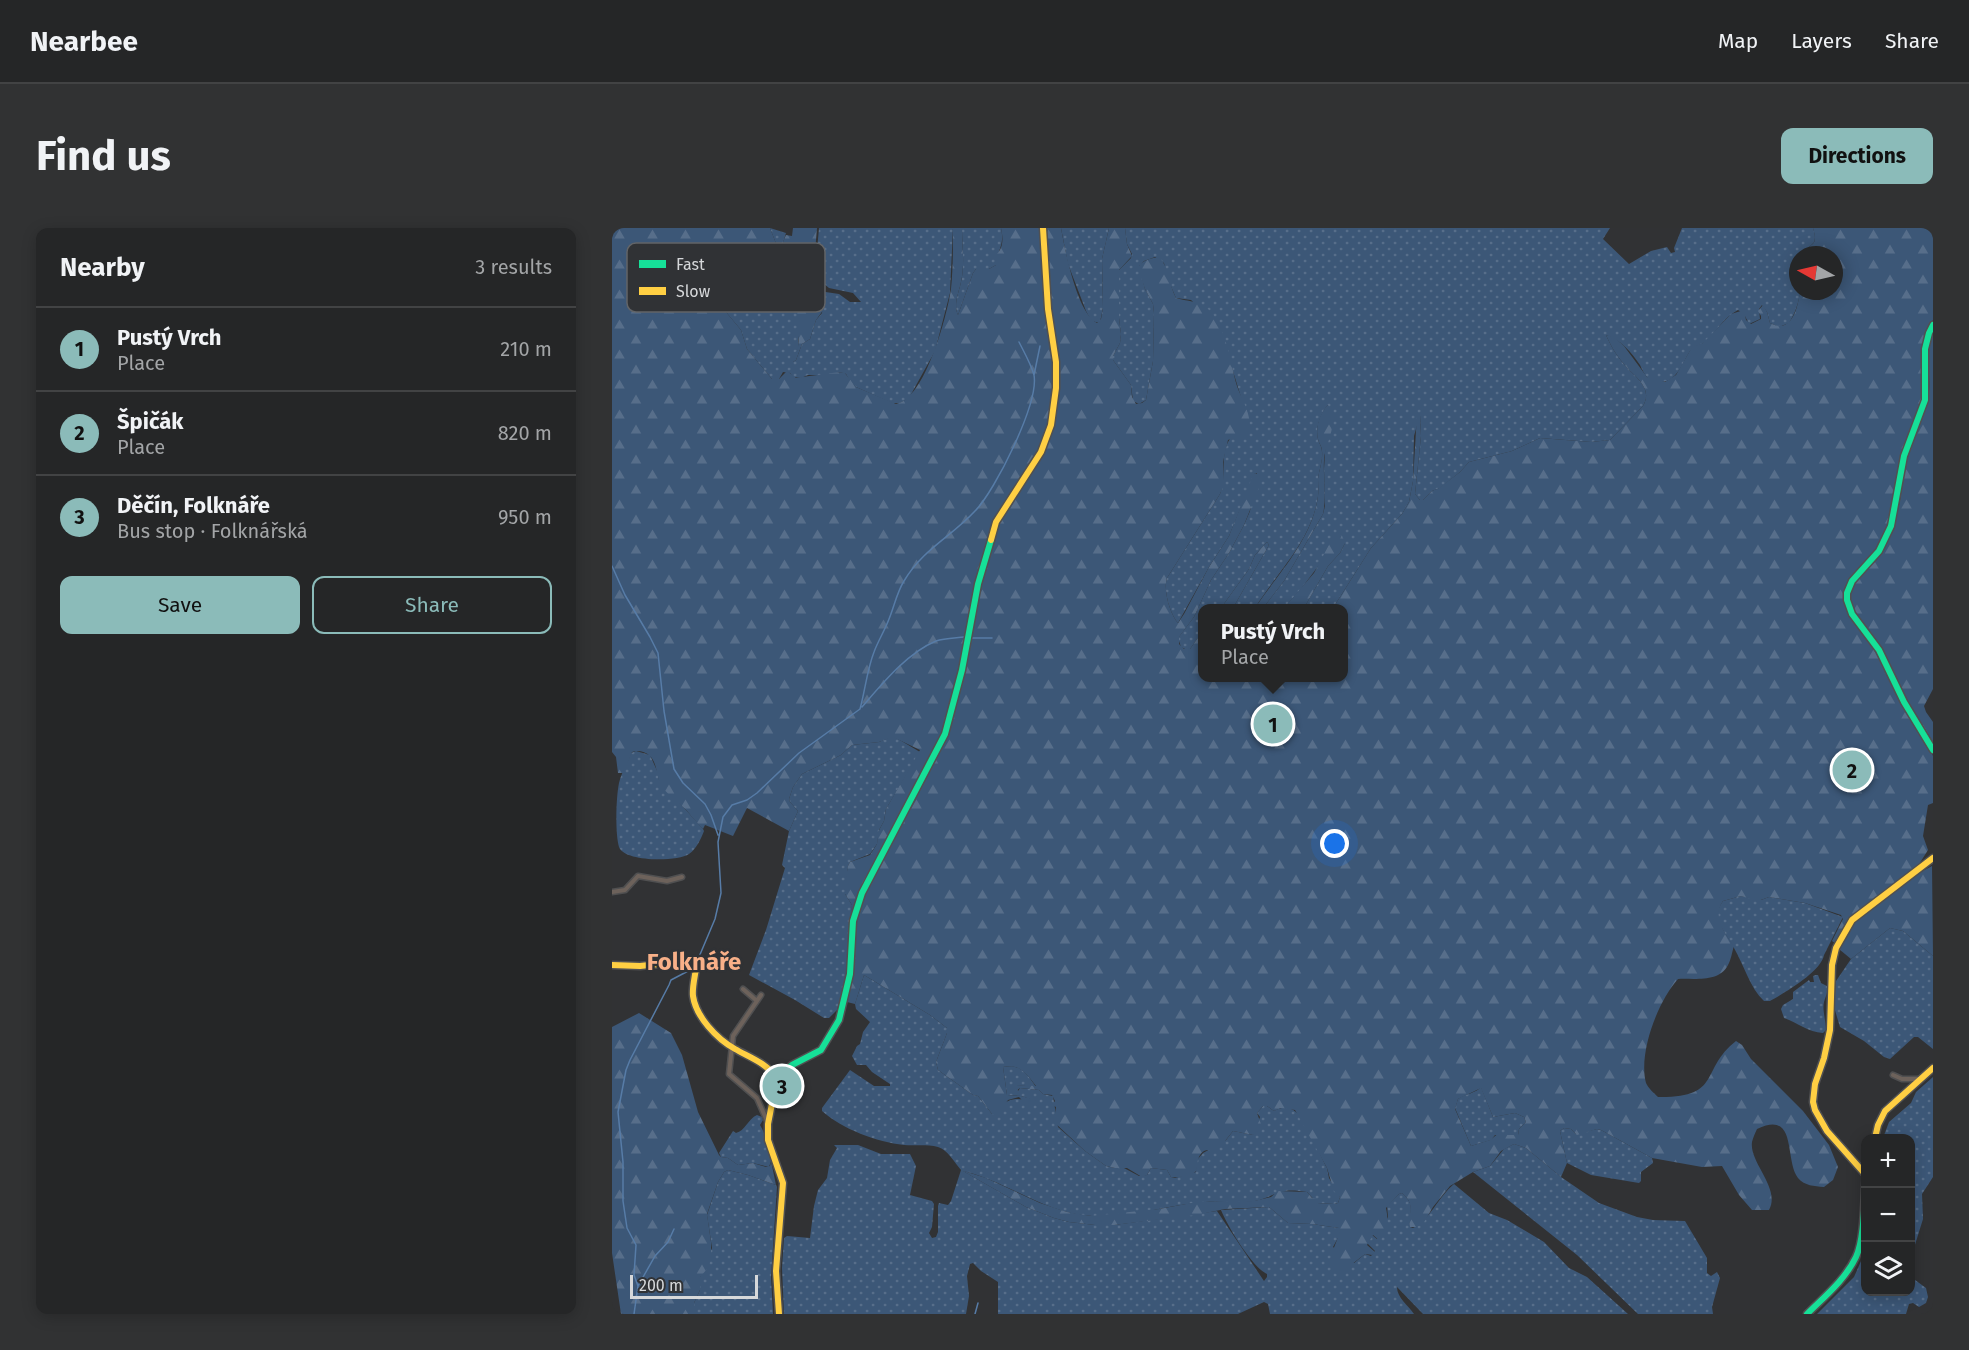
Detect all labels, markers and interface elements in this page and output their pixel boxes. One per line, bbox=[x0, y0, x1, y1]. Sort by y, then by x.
text: Nearbee bbox=[30, 25, 138, 58]
text: Map bbox=[1718, 28, 1758, 54]
text: Layers bbox=[1791, 28, 1852, 54]
text: Share bbox=[1885, 28, 1939, 54]
button: Directions bbox=[1781, 128, 1933, 184]
text: Find us bbox=[36, 131, 171, 181]
legend bbox=[627, 243, 825, 312]
north arrow bbox=[1789, 246, 1843, 300]
text: Nearby bbox=[60, 252, 145, 283]
text: 3 results bbox=[475, 255, 552, 279]
text: Fast bbox=[676, 255, 705, 274]
text: Slow bbox=[676, 282, 711, 301]
text: Pustý Vrch bbox=[117, 324, 222, 351]
text: 1 bbox=[75, 337, 84, 361]
text: 210 m bbox=[500, 337, 552, 361]
text: Place bbox=[117, 351, 165, 375]
text: Špičák bbox=[117, 408, 183, 435]
text: 2 bbox=[74, 421, 85, 445]
text: 820 m bbox=[498, 421, 552, 445]
text: Place bbox=[117, 435, 165, 459]
text: Děčín, Folknáře bbox=[117, 492, 270, 519]
text: 3 bbox=[74, 505, 85, 529]
text: 950 m bbox=[498, 505, 552, 529]
text: Bus stop · Folknářská bbox=[117, 519, 308, 543]
button: Save bbox=[60, 576, 300, 634]
button: Share bbox=[312, 576, 552, 634]
popup bbox=[1198, 604, 1348, 682]
text: Pustý Vrch bbox=[1221, 618, 1325, 645]
text: Place bbox=[1221, 645, 1269, 669]
pin: 1 bbox=[1254, 702, 1292, 746]
pin: 2 bbox=[1832, 748, 1872, 792]
your location bbox=[1320, 829, 1349, 858]
district label: Folknáře bbox=[647, 948, 741, 976]
pin: 3 bbox=[762, 1064, 802, 1108]
map controls bbox=[1861, 1134, 1915, 1296]
button: + bbox=[1861, 1134, 1915, 1188]
button: − bbox=[1861, 1188, 1915, 1242]
button: layers bbox=[1861, 1242, 1915, 1296]
scale bar bbox=[630, 1272, 758, 1300]
text: 200 m bbox=[639, 1276, 683, 1295]

